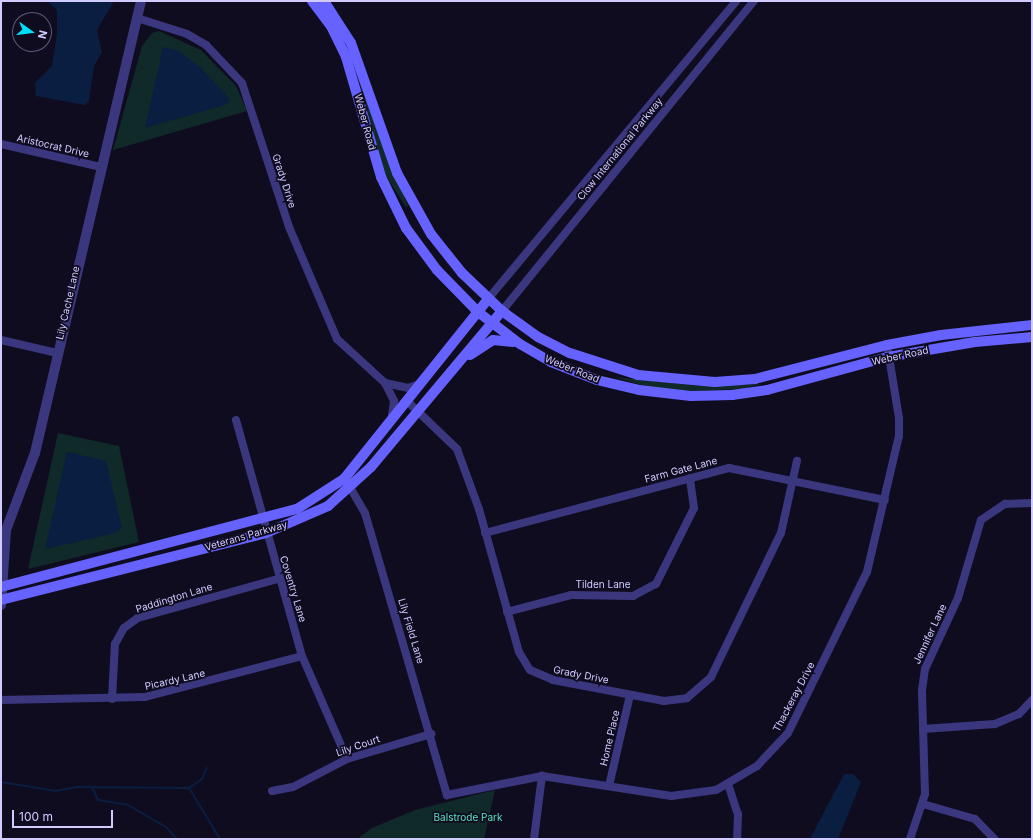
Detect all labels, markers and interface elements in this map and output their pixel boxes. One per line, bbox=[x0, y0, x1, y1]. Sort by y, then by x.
north arrow bbox=[12, 12, 52, 52]
text: N bbox=[35, 29, 50, 40]
street label: Weber Road bbox=[352, 93, 378, 151]
street label: Clow International Parkway bbox=[575, 95, 665, 203]
street label: Aristocrat Drive bbox=[16, 132, 90, 160]
street label: Grady Drive bbox=[270, 152, 298, 210]
street label: Lily Cache Lane bbox=[54, 265, 82, 341]
street label: Weber Road bbox=[870, 344, 930, 368]
street label: Weber Road bbox=[543, 353, 601, 385]
street label: Farm Gate Lane bbox=[643, 455, 719, 485]
street label: Veterans Parkway bbox=[203, 518, 289, 554]
street label: Coventry Lane bbox=[277, 554, 309, 624]
street label: Tilden Lane bbox=[576, 579, 630, 591]
street label: Paddington Lane bbox=[134, 581, 214, 615]
street label: Lily Field Lane bbox=[395, 597, 427, 665]
street label: Jennifer Lane bbox=[911, 602, 949, 666]
street label: Thackeray Drive bbox=[771, 660, 817, 734]
street label: Grady Drive bbox=[552, 664, 610, 686]
street label: Picardy Lane bbox=[144, 667, 206, 693]
street label: Home Place bbox=[598, 709, 622, 767]
street label: Lily Court bbox=[335, 733, 381, 759]
scale bar bbox=[14, 802, 115, 828]
text: 100 m bbox=[19, 809, 53, 824]
park label: Balstrode Park bbox=[434, 812, 502, 824]

